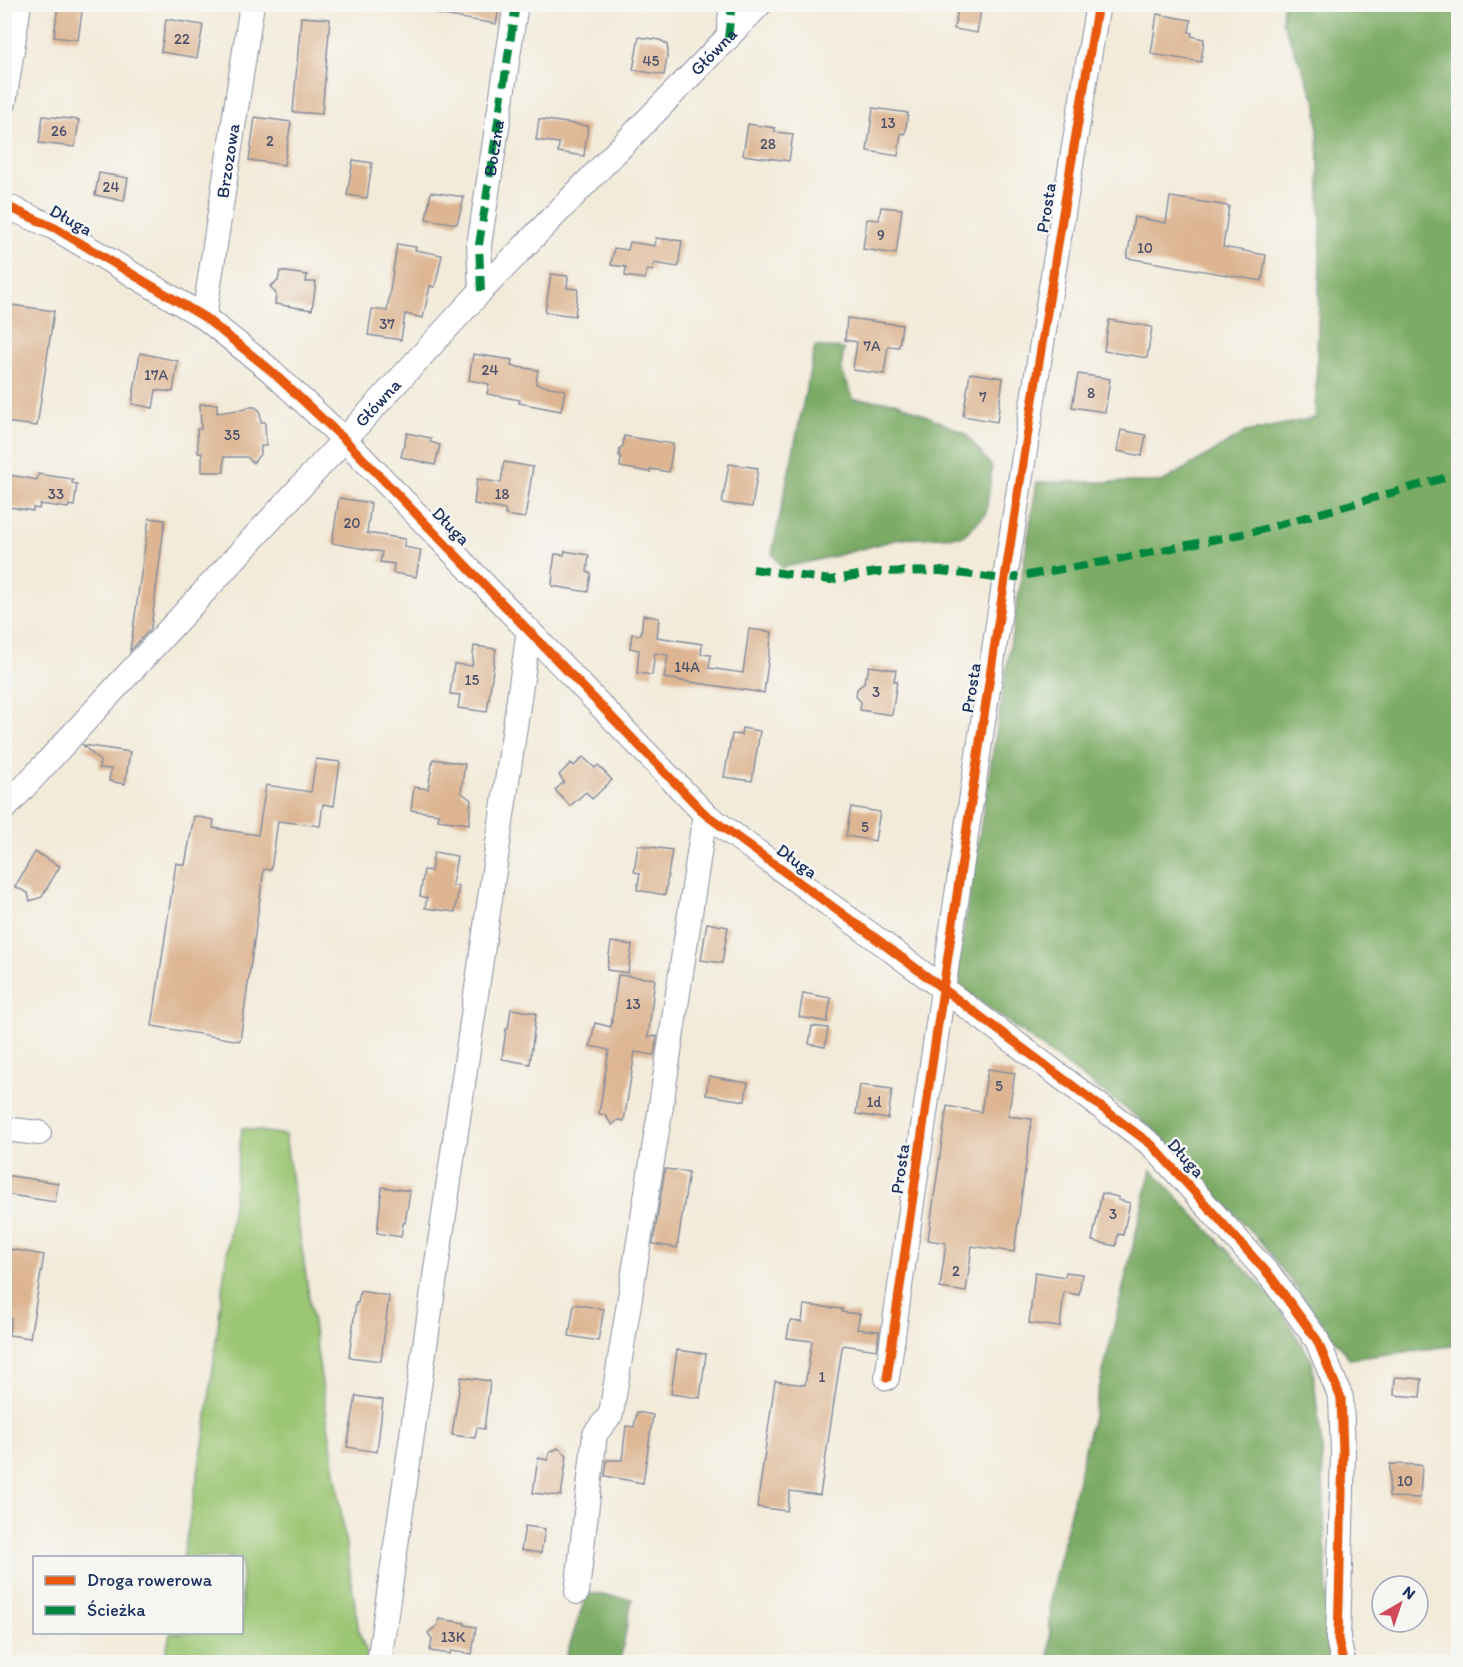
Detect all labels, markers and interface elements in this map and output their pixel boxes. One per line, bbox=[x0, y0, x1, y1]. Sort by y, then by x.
street label: Główna bbox=[686, 23, 742, 80]
house number: 22 bbox=[174, 30, 190, 48]
house number: 45 bbox=[643, 52, 660, 70]
house number: 13 bbox=[880, 114, 896, 132]
street label: Boczna bbox=[479, 118, 509, 178]
street label: Brzozowa bbox=[211, 121, 245, 200]
house number: 26 bbox=[51, 122, 67, 140]
house number: 2 bbox=[266, 132, 274, 150]
house number: 28 bbox=[760, 135, 776, 153]
house number: 24 bbox=[103, 178, 119, 196]
street label: Prosta bbox=[1031, 181, 1061, 235]
street label: Długa bbox=[46, 199, 96, 241]
house number: 9 bbox=[877, 226, 885, 244]
house number: 10 bbox=[1137, 239, 1153, 257]
house number: 37 bbox=[379, 315, 395, 333]
house number: 7A bbox=[863, 337, 881, 355]
house number: 24 bbox=[482, 361, 498, 379]
house number: 17A bbox=[144, 366, 168, 384]
street label: Główna bbox=[350, 374, 406, 432]
house number: 8 bbox=[1087, 384, 1095, 402]
house number: 7 bbox=[979, 388, 987, 406]
house number: 35 bbox=[224, 426, 240, 444]
house number: 33 bbox=[48, 485, 64, 503]
house number: 18 bbox=[494, 485, 510, 503]
street label: Długa bbox=[427, 502, 475, 550]
house number: 20 bbox=[343, 514, 361, 532]
house number: 14A bbox=[674, 658, 700, 676]
street label: Prosta bbox=[956, 661, 986, 715]
house number: 15 bbox=[465, 671, 480, 689]
house number: 3 bbox=[872, 683, 880, 701]
house number: 5 bbox=[861, 818, 869, 836]
street label: Długa bbox=[772, 839, 822, 883]
house number: 13 bbox=[625, 995, 641, 1013]
house number: 5 bbox=[995, 1077, 1003, 1095]
house number: 1d bbox=[866, 1093, 882, 1111]
street label: Długa bbox=[1163, 1134, 1209, 1182]
street label: Prosta bbox=[886, 1142, 914, 1195]
house number: 3 bbox=[1109, 1205, 1117, 1223]
house number: 2 bbox=[952, 1262, 960, 1280]
house number: 1 bbox=[819, 1368, 826, 1386]
house number: 10 bbox=[1397, 1472, 1413, 1490]
legend bbox=[33, 1556, 243, 1634]
text: Droga rowerowa bbox=[87, 1569, 213, 1591]
north arrow bbox=[1370, 1574, 1430, 1634]
text: N bbox=[1399, 1582, 1419, 1604]
text: Ścieżka bbox=[87, 1599, 146, 1621]
house number: 13K bbox=[441, 1628, 466, 1646]

